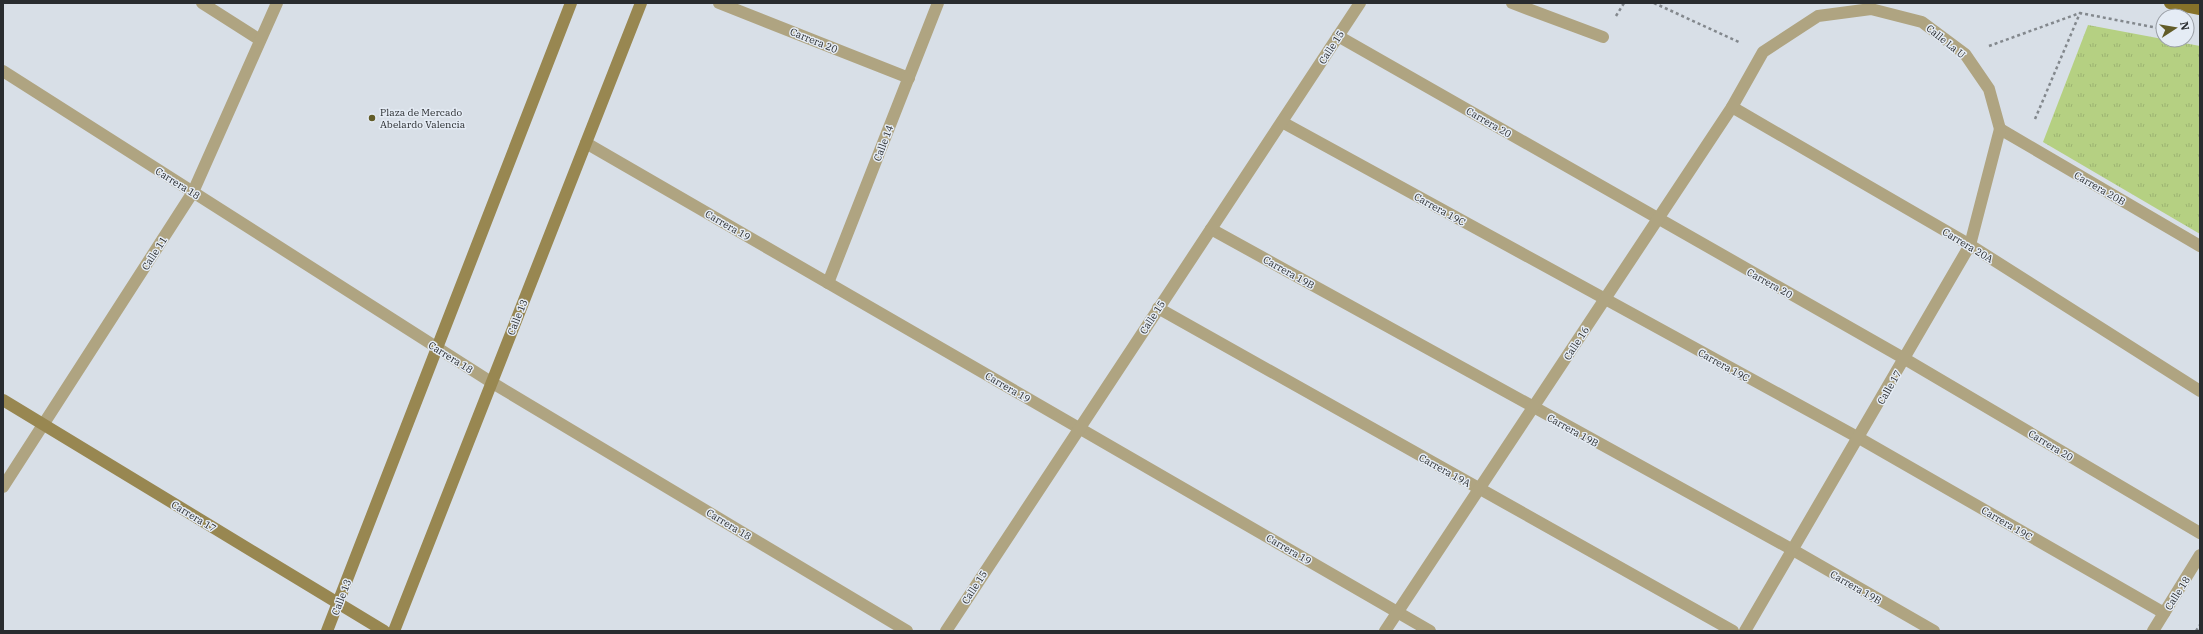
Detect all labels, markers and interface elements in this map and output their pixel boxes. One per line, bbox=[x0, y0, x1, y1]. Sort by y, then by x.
north arrow bbox=[2155, 8, 2195, 48]
text: N bbox=[2177, 20, 2193, 32]
street label: Calle La U bbox=[1923, 22, 1968, 61]
street label: Carrera 20 bbox=[788, 25, 840, 56]
street label: Calle 15 bbox=[1316, 28, 1347, 67]
street label: Carrera 20 bbox=[1464, 104, 1514, 141]
place label: Plaza de Mercado Abelardo Valencia bbox=[380, 106, 466, 131]
marker: Plaza de Mercado Abelardo Valencia bbox=[367, 113, 377, 123]
street label: Calle 14 bbox=[871, 123, 896, 163]
street label: Carrera 18 bbox=[153, 165, 202, 202]
street label: Carrera 20B bbox=[2072, 169, 2128, 208]
street label: Carrera 19C bbox=[1412, 190, 1468, 229]
street label: Carrera 19 bbox=[703, 207, 753, 244]
street label: Carrera 20A bbox=[1940, 225, 1996, 266]
street label: Calle 11 bbox=[139, 234, 170, 273]
street label: Carrera 19B bbox=[1261, 253, 1317, 292]
street label: Carrera 20 bbox=[1745, 266, 1795, 301]
street label: Calle 13 bbox=[504, 297, 531, 337]
street label: Calle 15 bbox=[1137, 298, 1168, 337]
street label: Calle 16 bbox=[1561, 324, 1592, 363]
street label: Carrera 18 bbox=[426, 339, 475, 376]
street label: Carrera 19C bbox=[1696, 346, 1752, 385]
street label: Calle 17 bbox=[1874, 368, 1904, 407]
street label: Carrera 19 bbox=[983, 369, 1033, 406]
street label: Carrera 19B bbox=[1545, 411, 1601, 450]
street label: Carrera 20 bbox=[2026, 427, 2076, 464]
street label: Carrera 19A bbox=[1417, 451, 1473, 490]
street label: Carrera 17 bbox=[169, 498, 219, 535]
street label: Carrera 19C bbox=[1979, 504, 2035, 543]
street label: Carrera 18 bbox=[704, 506, 754, 543]
street label: Carrera 19 bbox=[1264, 531, 1314, 568]
street label: Calle 15 bbox=[959, 568, 990, 607]
street label: Carrera 19B bbox=[1828, 568, 1884, 607]
street label: Calle 18 bbox=[2162, 574, 2193, 613]
street label: Calle 13 bbox=[329, 577, 354, 617]

